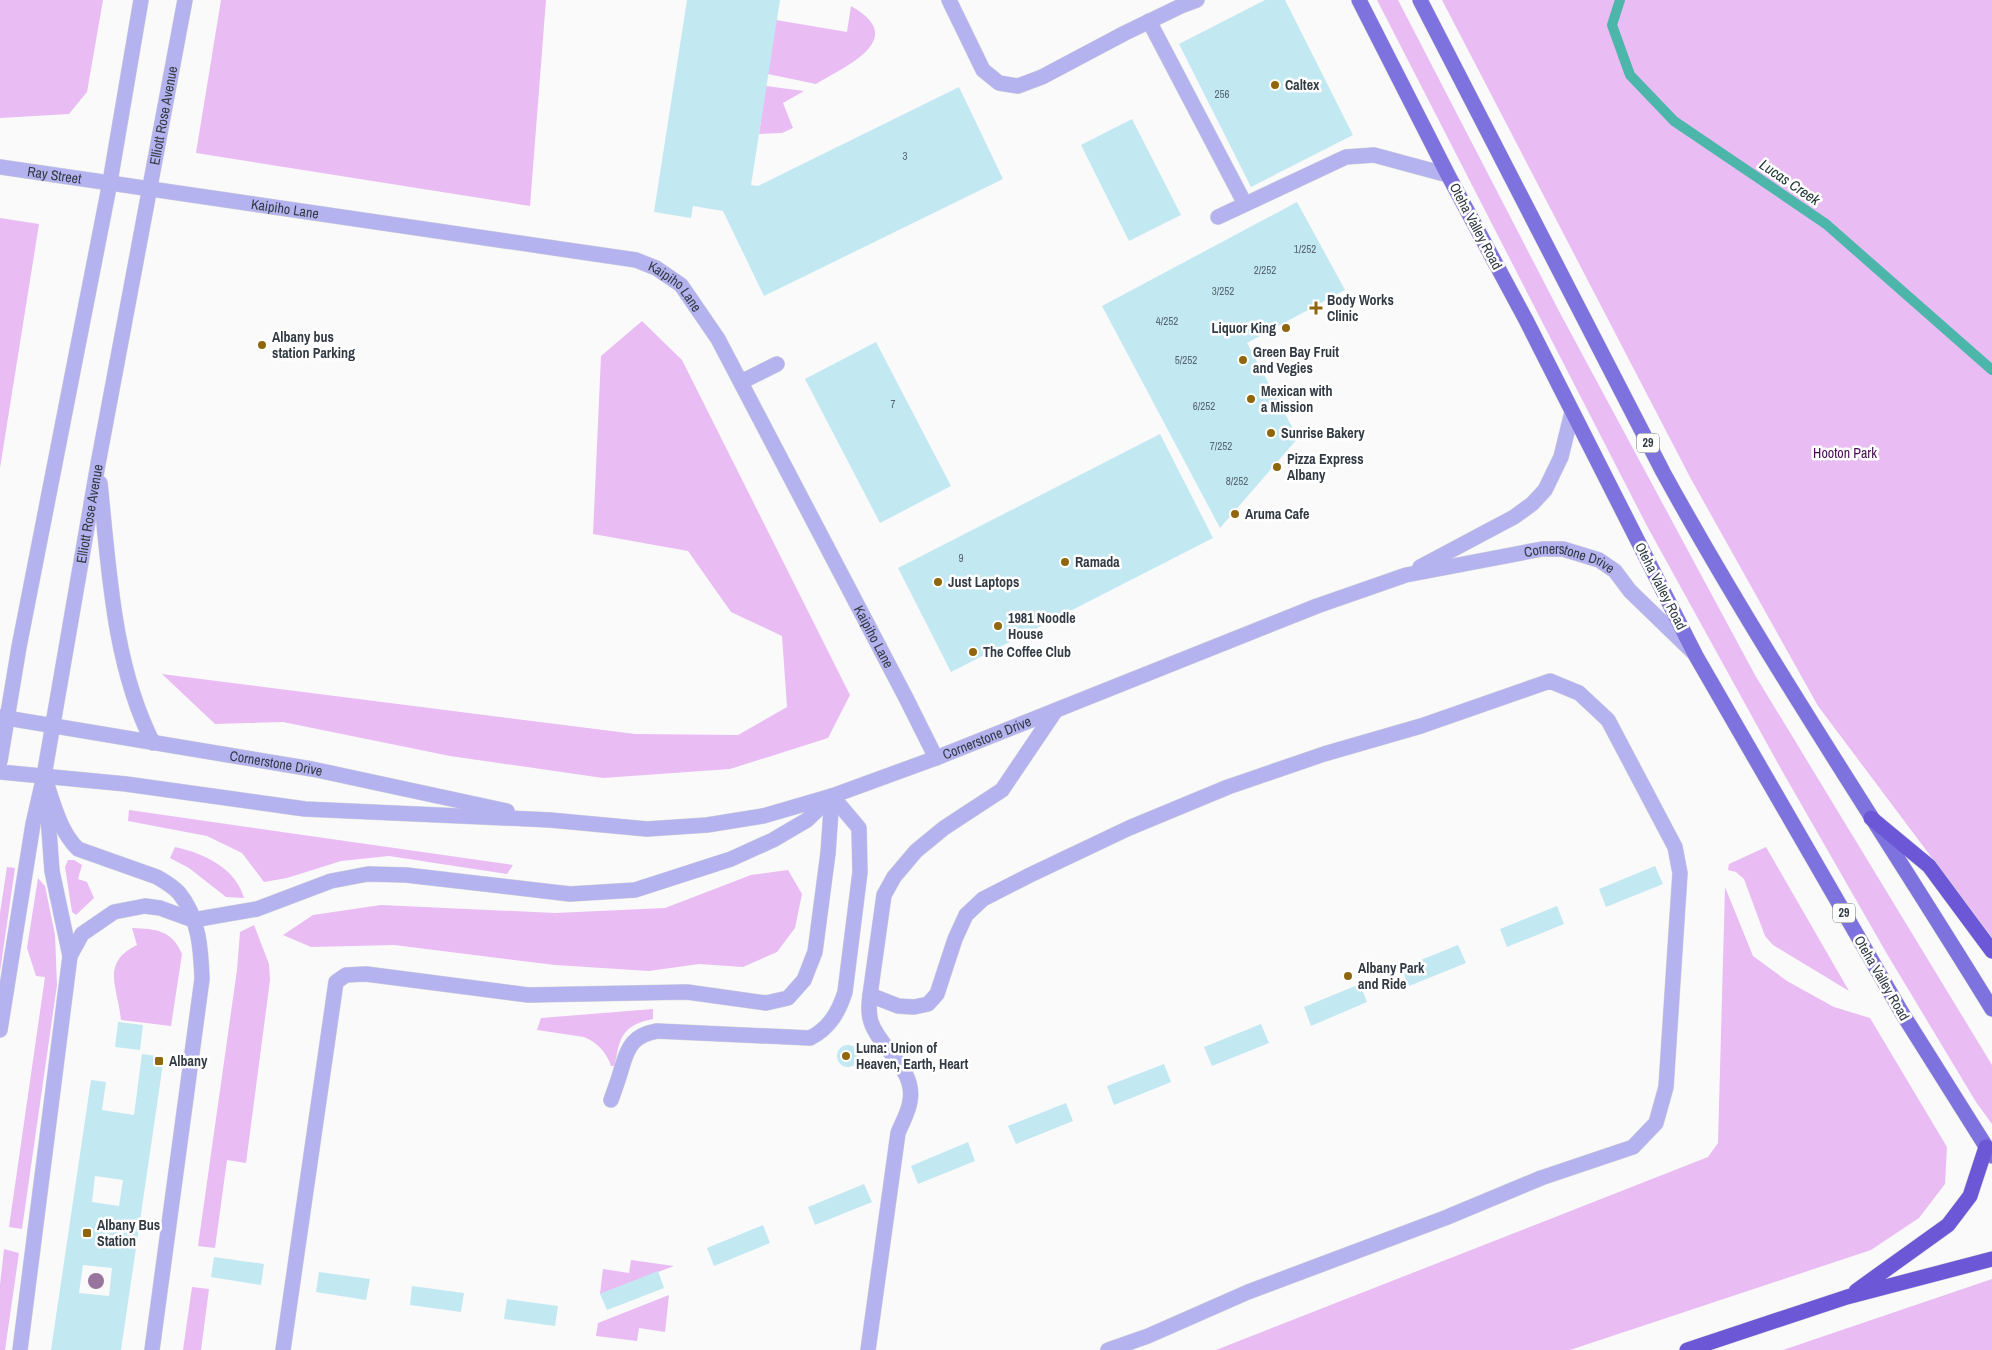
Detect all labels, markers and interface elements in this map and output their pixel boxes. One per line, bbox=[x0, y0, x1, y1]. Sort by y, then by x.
street label: Elliott Rose Avenue bbox=[145, 65, 181, 166]
place label: Caltex bbox=[1285, 76, 1320, 94]
marker: Caltex bbox=[1269, 79, 1281, 91]
house number: 256 bbox=[1214, 87, 1230, 101]
house number: 3 bbox=[902, 149, 908, 163]
water label: Lucas Creek bbox=[1756, 154, 1825, 210]
street label: Ray Street bbox=[26, 162, 83, 188]
street label: Oteha Valley Road bbox=[1446, 180, 1506, 272]
street label: Kaipiho Lane bbox=[250, 195, 320, 223]
house number: 1/252 bbox=[1294, 242, 1316, 256]
street label: Kaipiho Lane bbox=[646, 257, 706, 315]
house number: 2/252 bbox=[1254, 263, 1276, 277]
house number: 3/252 bbox=[1212, 284, 1234, 298]
place label: Body Works Clinic bbox=[1327, 291, 1394, 325]
marker: Body Works Clinic bbox=[1309, 301, 1323, 315]
house number: 4/252 bbox=[1156, 314, 1178, 328]
place label: Liquor King bbox=[1212, 319, 1276, 337]
marker: Liquor King bbox=[1280, 322, 1292, 334]
place label: Albany bus station Parking bbox=[272, 328, 355, 362]
marker: Albany bus station Parking bbox=[256, 339, 268, 351]
place label: Green Bay Fruit and Vegies bbox=[1253, 343, 1339, 377]
house number: 5/252 bbox=[1175, 353, 1197, 367]
marker: Green Bay Fruit and Vegies bbox=[1237, 354, 1249, 366]
place label: Mexican with a Mission bbox=[1261, 382, 1332, 416]
marker: Mexican with a Mission bbox=[1245, 393, 1257, 405]
house number: 7 bbox=[890, 397, 896, 411]
house number: 6/252 bbox=[1193, 399, 1215, 413]
place label: Sunrise Bakery bbox=[1281, 424, 1365, 442]
marker: Sunrise Bakery bbox=[1265, 427, 1277, 439]
road number: 29 bbox=[1637, 433, 1659, 452]
house number: 7/252 bbox=[1210, 439, 1232, 453]
park label: Hooton Park bbox=[1813, 444, 1877, 462]
place label: Pizza Express Albany bbox=[1287, 450, 1364, 484]
marker: Pizza Express Albany bbox=[1271, 461, 1283, 473]
street label: Elliott Rose Avenue bbox=[72, 463, 107, 565]
house number: 8/252 bbox=[1226, 474, 1248, 488]
place label: Aruma Cafe bbox=[1245, 505, 1309, 523]
marker: Aruma Cafe bbox=[1229, 508, 1241, 520]
street label: Oteha Valley Road bbox=[1631, 539, 1691, 633]
street label: Cornerstone Drive bbox=[1522, 540, 1618, 577]
house number: 9 bbox=[958, 551, 964, 565]
place label: Ramada bbox=[1075, 553, 1120, 571]
marker: Ramada bbox=[1059, 556, 1071, 568]
place label: Just Laptops bbox=[948, 573, 1019, 591]
marker: Just Laptops bbox=[932, 576, 944, 588]
street label: Kaipiho Lane bbox=[850, 602, 898, 671]
place label: 1981 Noodle House bbox=[1008, 609, 1076, 643]
marker: 1981 Noodle House bbox=[992, 620, 1004, 632]
place label: The Coffee Club bbox=[983, 643, 1071, 661]
marker: The Coffee Club bbox=[967, 646, 979, 658]
street label: Cornerstone Drive bbox=[940, 712, 1034, 764]
street label: Cornerstone Drive bbox=[228, 746, 324, 780]
road number: 29 bbox=[1833, 904, 1855, 922]
street label: Oteha Valley Road bbox=[1850, 932, 1914, 1024]
place label: Albany Park and Ride bbox=[1358, 959, 1425, 993]
marker: Albany Park and Ride bbox=[1342, 970, 1354, 982]
place label: Luna: Union of Heaven, Earth, Heart bbox=[856, 1039, 968, 1073]
marker: Luna: Union of Heaven, Earth, Heart bbox=[840, 1050, 852, 1062]
place label: Albany bbox=[169, 1052, 208, 1070]
marker: Albany bbox=[153, 1055, 165, 1067]
place label: Albany Bus Station bbox=[97, 1216, 160, 1250]
marker: Albany Bus Station bbox=[81, 1227, 93, 1239]

